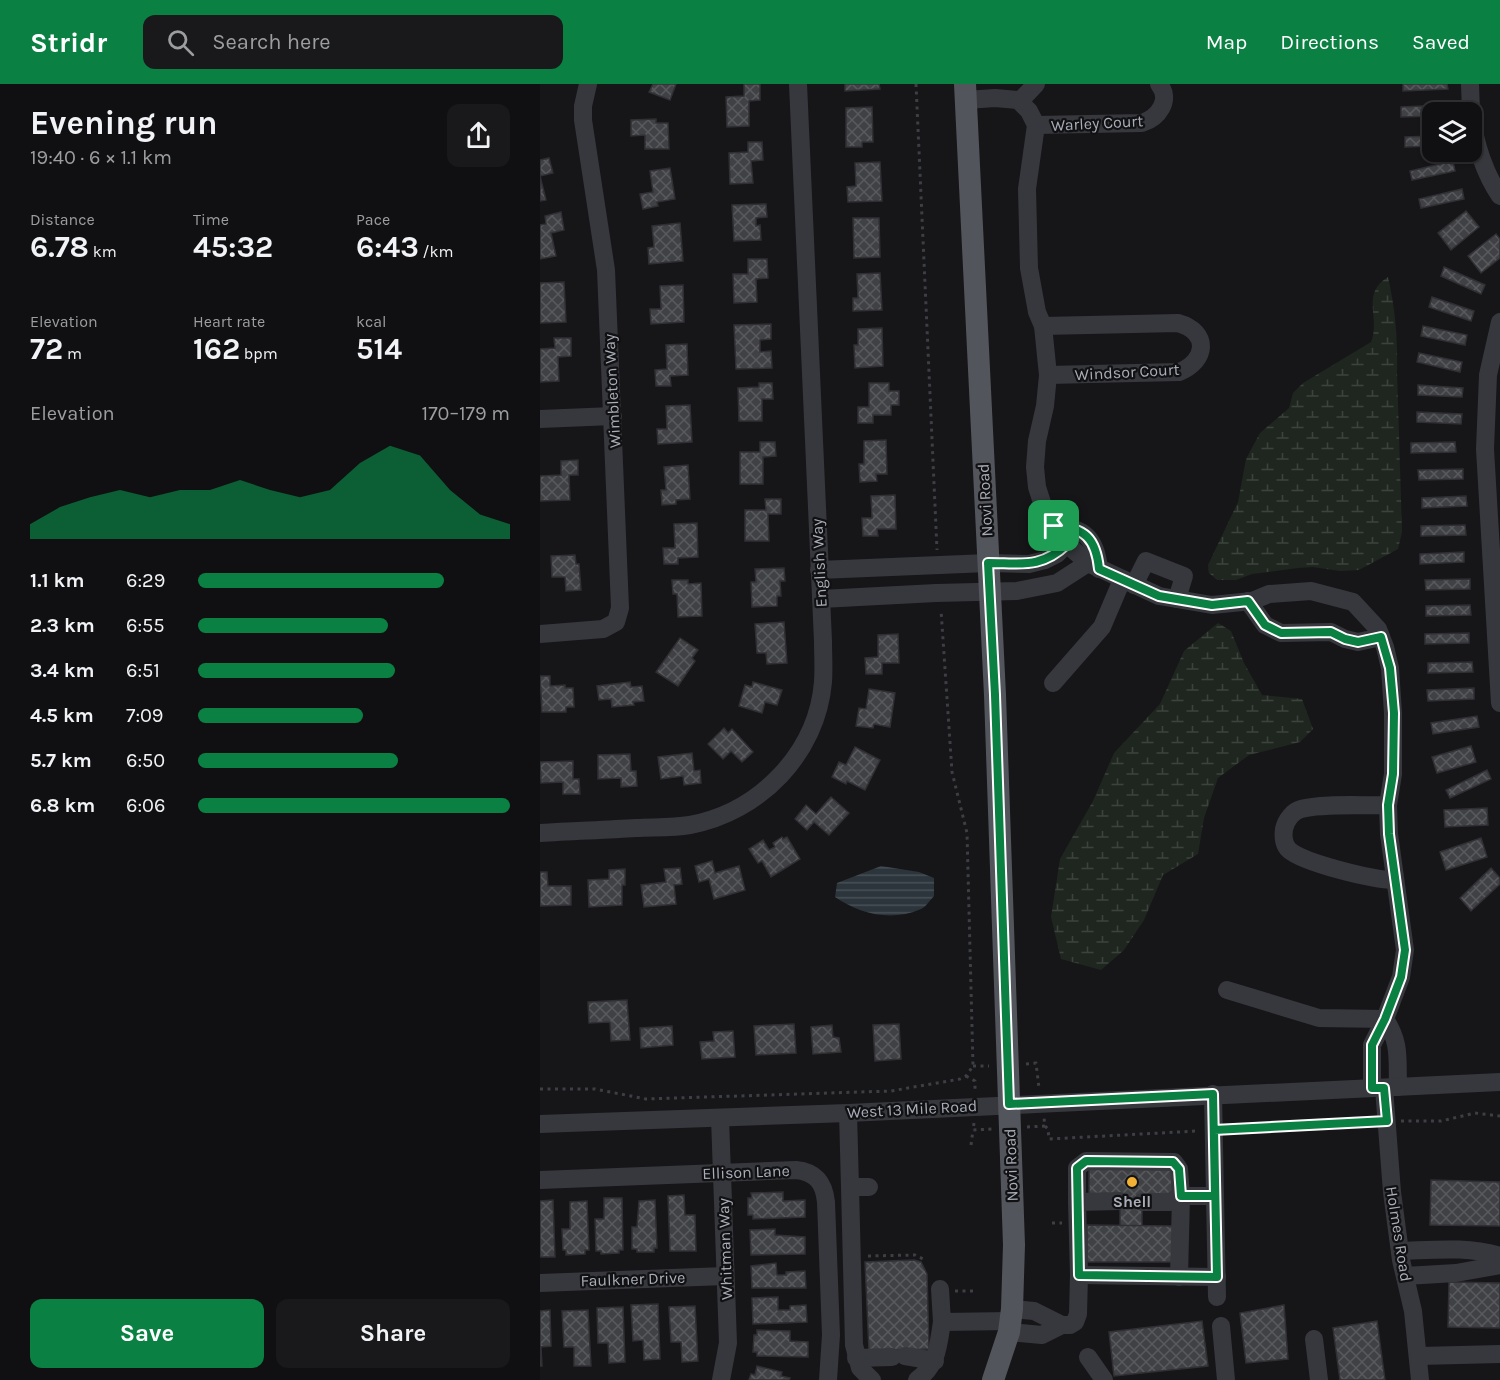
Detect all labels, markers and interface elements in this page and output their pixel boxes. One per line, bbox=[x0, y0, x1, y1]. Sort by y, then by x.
search box bbox=[143, 15, 563, 69]
text: Stridr bbox=[30, 26, 107, 59]
icon: search bbox=[164, 26, 197, 59]
text: Search here bbox=[212, 29, 331, 55]
text: Map bbox=[1206, 30, 1247, 54]
text: Directions bbox=[1280, 30, 1379, 54]
text: Saved bbox=[1412, 30, 1470, 54]
map controls bbox=[1422, 102, 1482, 162]
button: layers bbox=[1422, 102, 1482, 162]
text: Evening run bbox=[30, 104, 218, 142]
button: share bbox=[447, 104, 510, 167]
street label: Warley Court bbox=[1050, 111, 1144, 135]
text: 19:40 · 6 × 1.1 km bbox=[30, 146, 172, 169]
text: Distance bbox=[30, 210, 95, 229]
text: Time bbox=[193, 210, 229, 229]
text: Pace bbox=[356, 210, 390, 229]
text: 6.78 bbox=[30, 229, 89, 265]
text: 45:32 bbox=[193, 229, 273, 265]
text: 6:43 bbox=[356, 229, 419, 265]
text: km bbox=[89, 242, 117, 261]
text: /km bbox=[419, 242, 454, 261]
text: Elevation bbox=[30, 312, 98, 331]
text: Heart rate bbox=[193, 312, 265, 331]
text: kcal bbox=[356, 312, 387, 331]
text: 72 bbox=[30, 331, 63, 367]
text: 162 bbox=[193, 331, 240, 367]
text: 514 bbox=[356, 331, 402, 367]
street label: Wimbleton Way bbox=[599, 333, 624, 449]
text: m bbox=[63, 344, 82, 363]
text: bpm bbox=[240, 344, 278, 363]
street label: Windsor Court bbox=[1074, 360, 1180, 384]
text: Elevation bbox=[30, 402, 115, 425]
text: 170–179 m bbox=[422, 402, 510, 425]
street label: Novi Road bbox=[974, 463, 996, 537]
pin bbox=[1028, 500, 1079, 551]
icon: arrive bbox=[1037, 509, 1070, 542]
street label: English Way bbox=[807, 518, 831, 608]
text: 1.1 km bbox=[30, 569, 84, 592]
text: 6:29 bbox=[126, 569, 165, 592]
text: 2.3 km bbox=[30, 614, 95, 637]
text: 6:55 bbox=[126, 614, 165, 637]
text: 3.4 km bbox=[30, 659, 95, 682]
text: 6:51 bbox=[126, 659, 160, 682]
text: 4.5 km bbox=[30, 704, 94, 727]
text: 7:09 bbox=[126, 704, 163, 727]
text: 5.7 km bbox=[30, 749, 92, 772]
text: 6:50 bbox=[126, 749, 165, 772]
text: 6.8 km bbox=[30, 794, 95, 817]
text: 6:06 bbox=[126, 794, 165, 817]
street label: West 13 Mile Road bbox=[846, 1096, 978, 1122]
street label: Novi Road bbox=[1000, 1128, 1022, 1202]
street label: Ellison Lane bbox=[702, 1161, 790, 1183]
marker: Shell bbox=[1125, 1175, 1139, 1189]
street label: Holmes Road bbox=[1382, 1185, 1416, 1283]
place label: Shell bbox=[1113, 1192, 1151, 1211]
street label: Whitman Way bbox=[714, 1197, 736, 1300]
street label: Faulkner Drive bbox=[580, 1268, 686, 1290]
button: Save bbox=[30, 1299, 264, 1368]
button: Share bbox=[276, 1299, 510, 1368]

